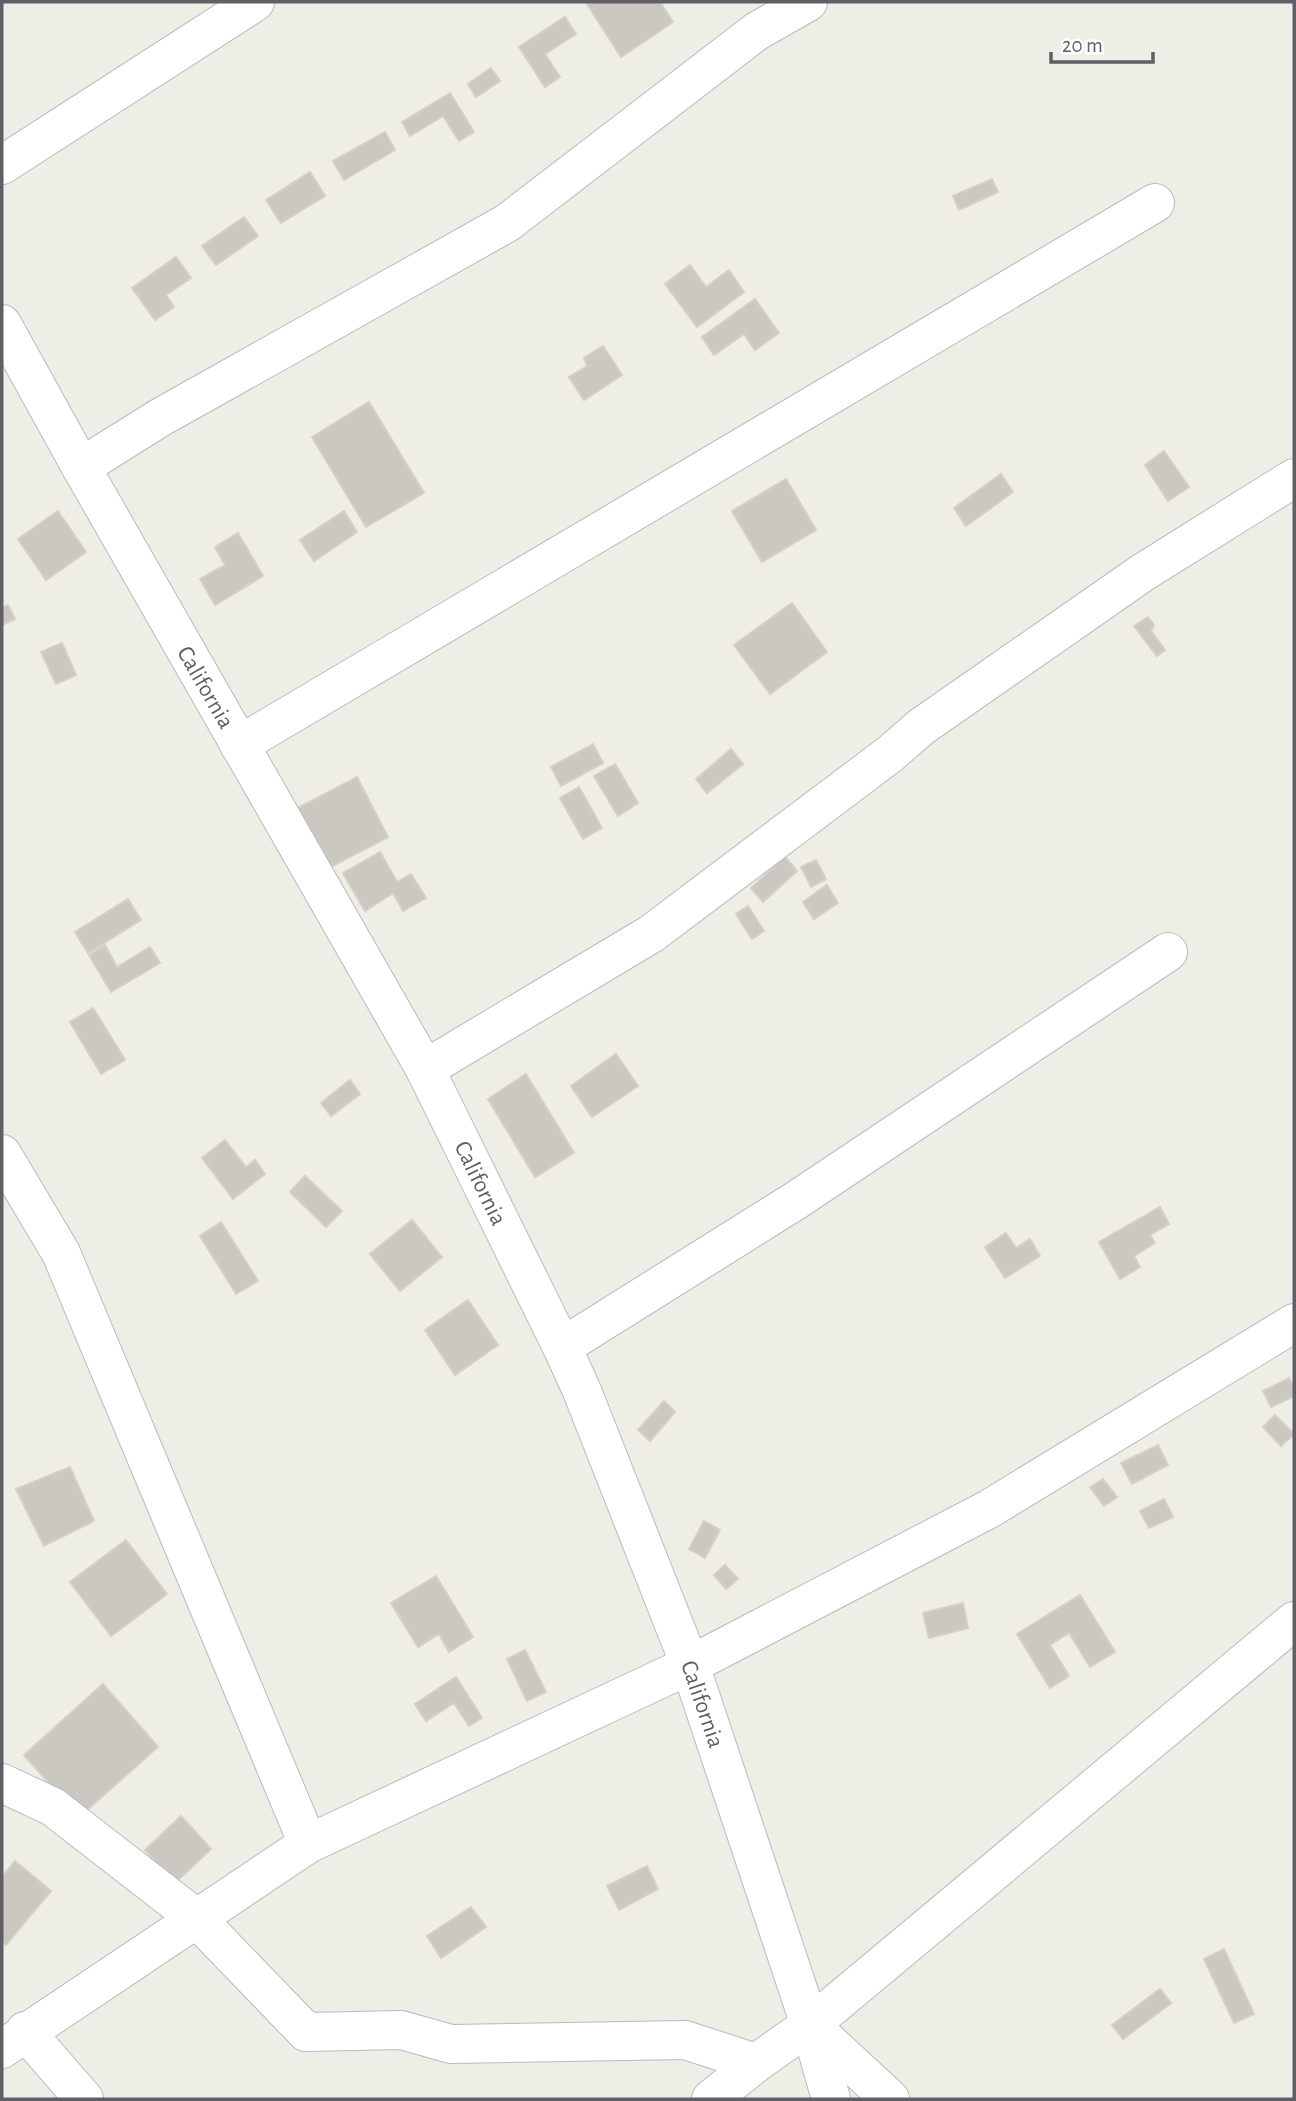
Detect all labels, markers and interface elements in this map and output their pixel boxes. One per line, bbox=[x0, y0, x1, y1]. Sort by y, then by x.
scale bar bbox=[1051, 21, 1152, 65]
text: 20 m bbox=[1062, 35, 1103, 56]
street label: California bbox=[172, 642, 238, 733]
street label: California bbox=[449, 1137, 511, 1229]
street label: California bbox=[676, 1658, 728, 1751]

